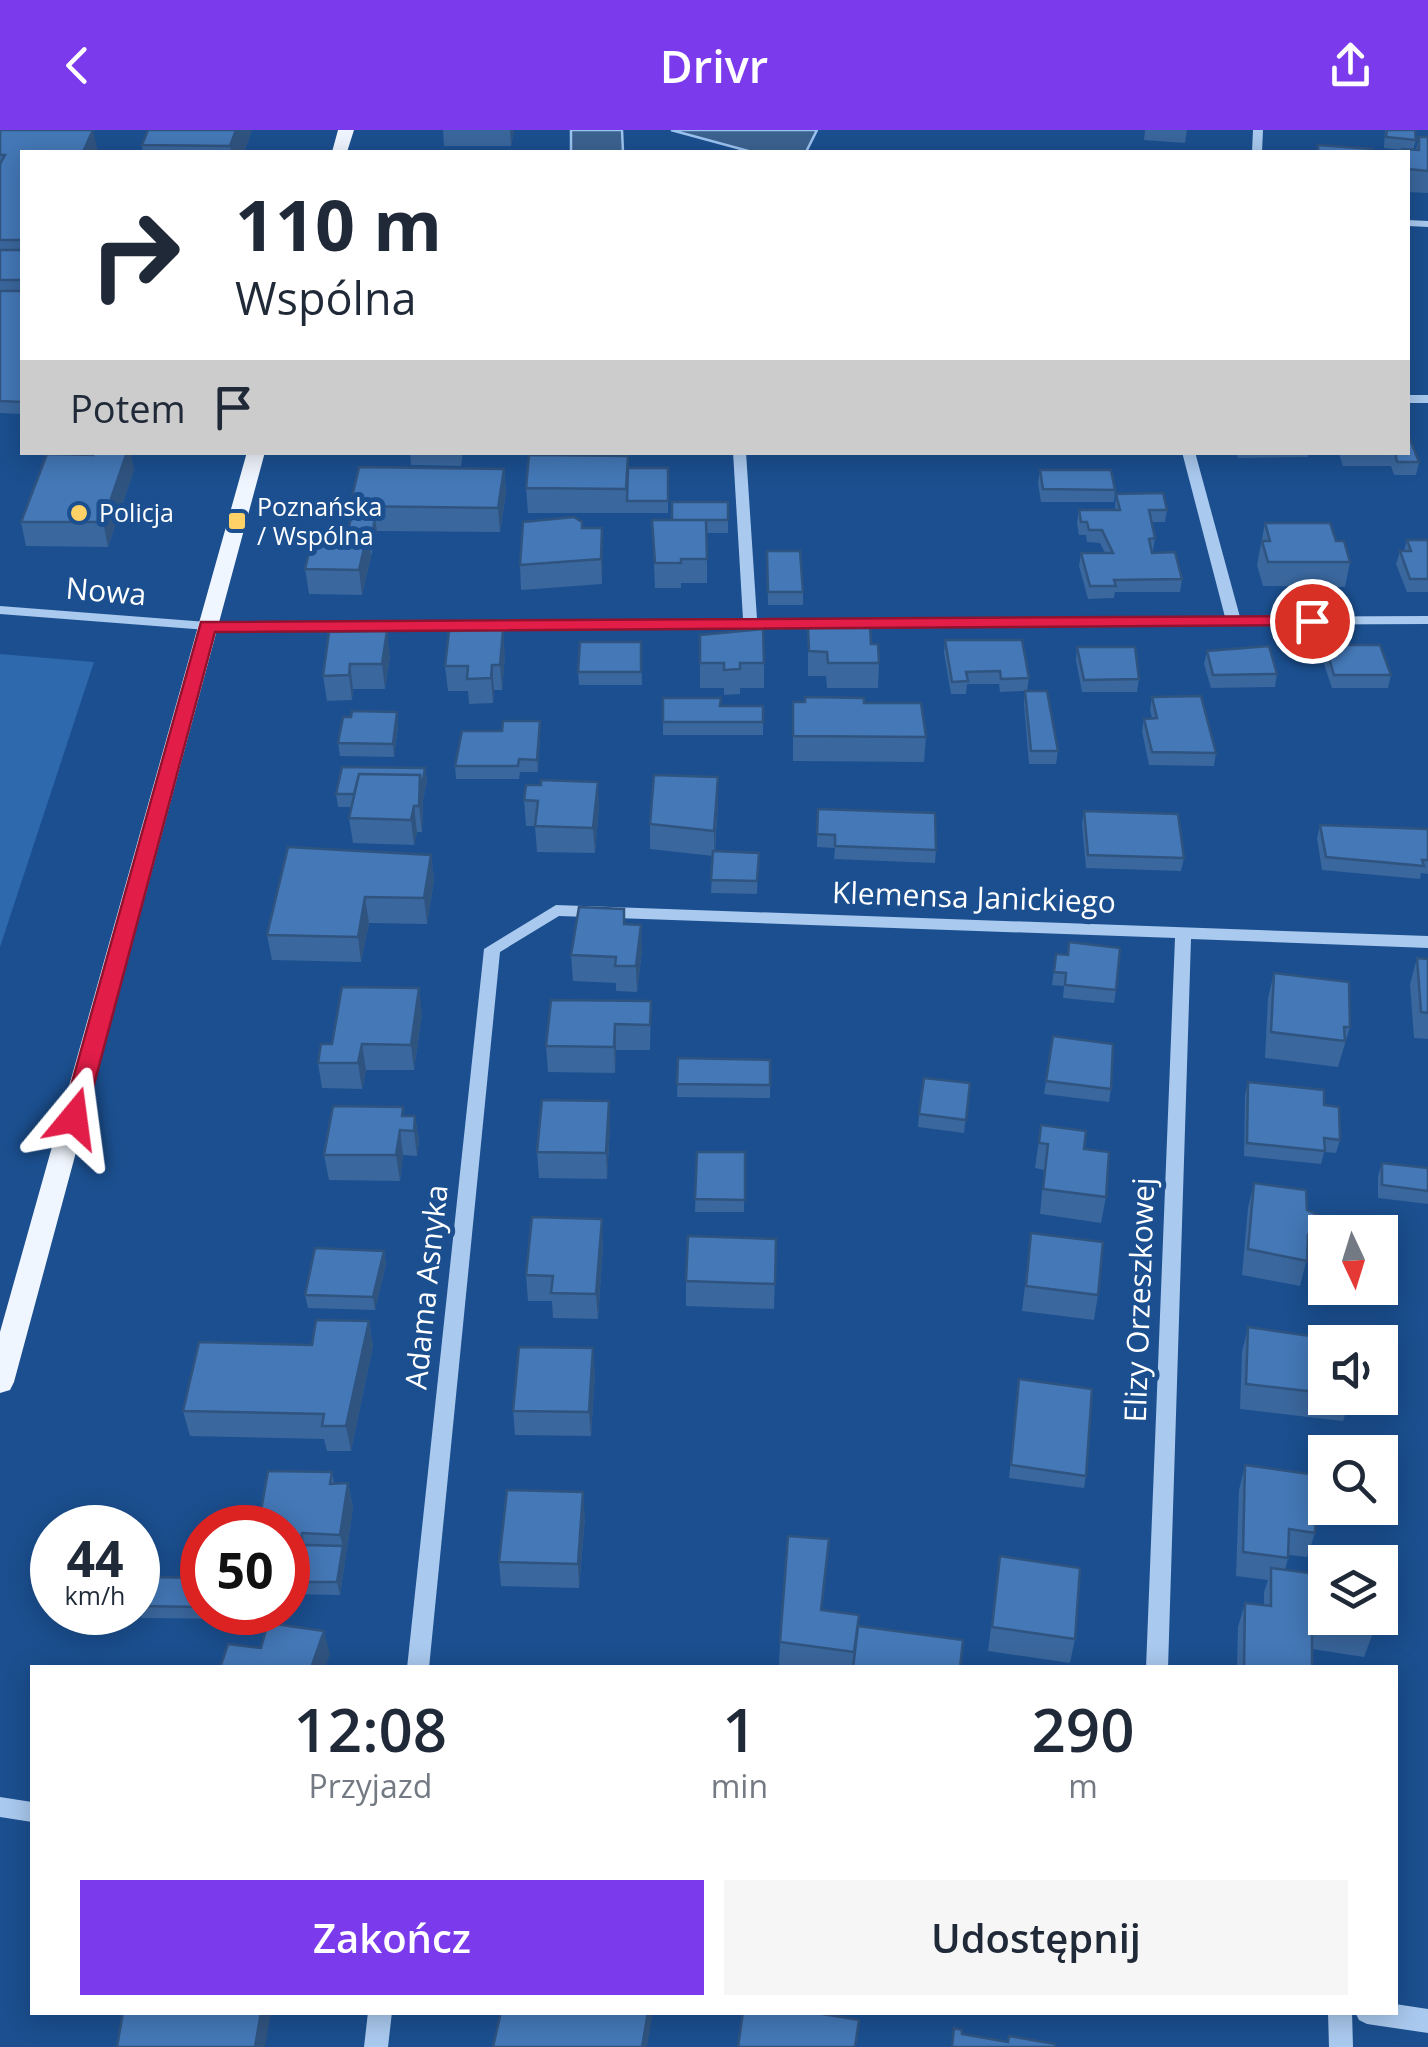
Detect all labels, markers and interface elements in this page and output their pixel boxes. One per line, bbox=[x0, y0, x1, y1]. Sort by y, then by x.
text: Drivr bbox=[660, 35, 768, 96]
icon: back bbox=[50, 38, 105, 93]
icon: share bbox=[1323, 38, 1378, 93]
text: 110 m bbox=[235, 176, 442, 272]
icon: right bbox=[70, 190, 200, 320]
text: Wspólna bbox=[235, 267, 417, 328]
icon: arrive bbox=[206, 380, 261, 435]
text: Potem bbox=[70, 382, 186, 434]
place label: Poznańska / Wspólna bbox=[257, 489, 382, 552]
place label: Policja bbox=[99, 495, 174, 529]
marker: Policja bbox=[68, 502, 90, 524]
marker: Poznańska / Wspólna bbox=[226, 510, 248, 532]
street label: Nowa bbox=[64, 567, 148, 614]
pin bbox=[1270, 579, 1355, 664]
icon: arrive bbox=[1285, 594, 1340, 649]
street label: Klemensa Janickiego bbox=[831, 871, 1117, 922]
position arrow bbox=[22, 1066, 126, 1170]
street label: Elizy Orzeszkowej bbox=[1114, 1177, 1163, 1423]
street label: Adama Asnyka bbox=[394, 1183, 457, 1391]
north arrow bbox=[1308, 1215, 1398, 1305]
map controls bbox=[1308, 1215, 1398, 1635]
button: sound bbox=[1308, 1325, 1398, 1415]
button: search bbox=[1308, 1435, 1398, 1525]
speed limit sign: 50 bbox=[180, 1505, 310, 1635]
text: 44 bbox=[66, 1524, 124, 1592]
button: layers bbox=[1308, 1545, 1398, 1635]
text: km/h bbox=[65, 1578, 125, 1612]
text: 12:08 bbox=[294, 1688, 447, 1770]
text: 1 bbox=[722, 1688, 757, 1770]
text: 290 bbox=[1032, 1688, 1134, 1770]
text: Przyjazd bbox=[308, 1764, 432, 1807]
text: min bbox=[711, 1764, 768, 1807]
text: m bbox=[1068, 1764, 1098, 1807]
button: Zakończ bbox=[80, 1880, 704, 1995]
button: Udostępnij bbox=[724, 1880, 1348, 1995]

